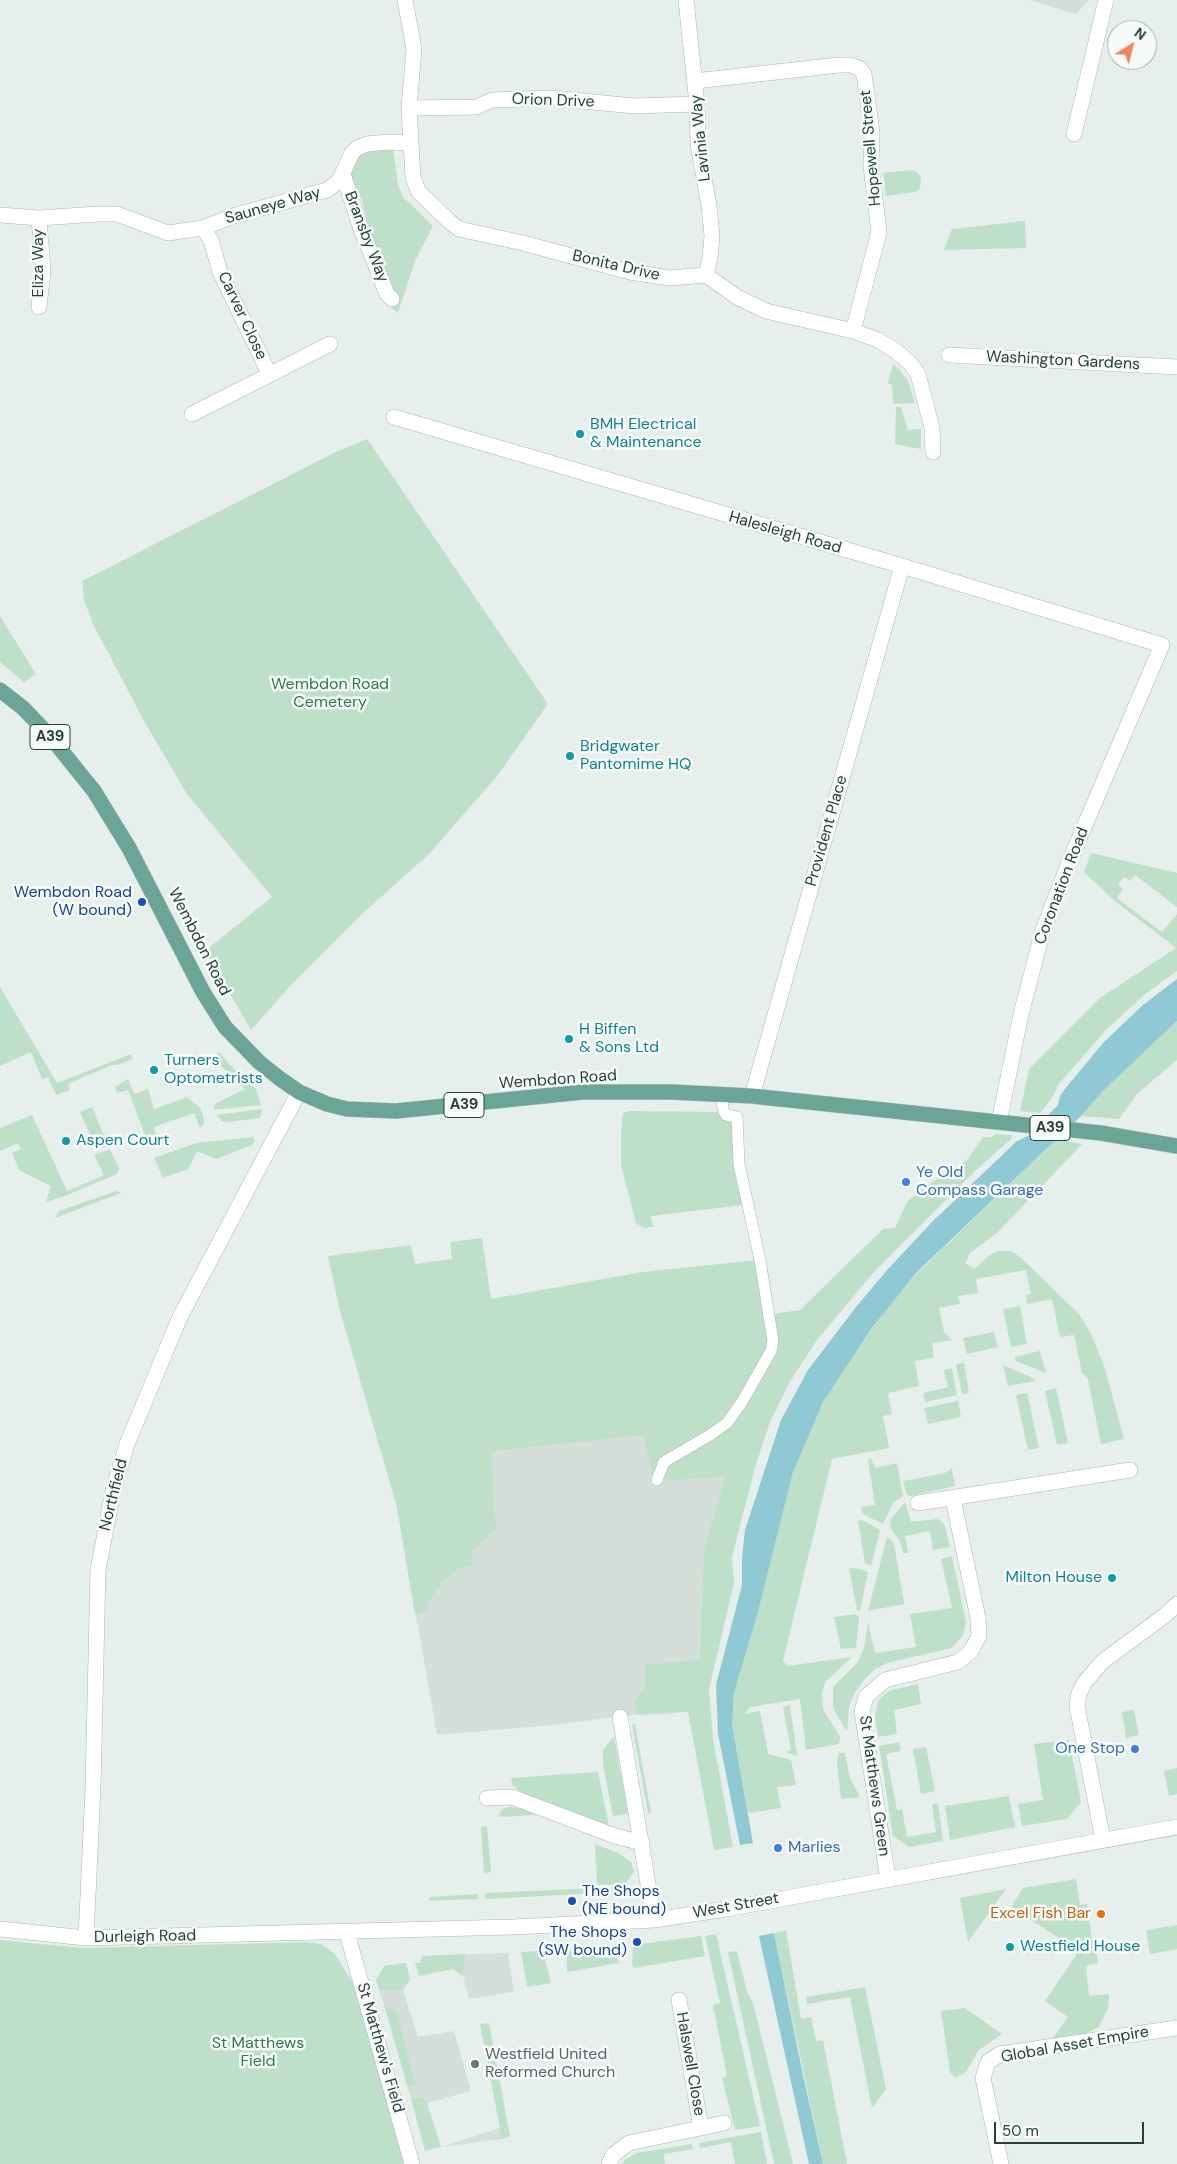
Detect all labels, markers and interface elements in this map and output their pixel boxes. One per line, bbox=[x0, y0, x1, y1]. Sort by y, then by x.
north arrow bbox=[1107, 20, 1157, 70]
text: N bbox=[1131, 23, 1150, 44]
street label: Hopewell Street bbox=[856, 89, 886, 207]
street label: Orion Drive bbox=[511, 90, 595, 112]
street label: Lavinia Way bbox=[687, 94, 715, 182]
street label: Sauneye Way bbox=[223, 183, 323, 229]
street label: Bransby Way bbox=[340, 189, 392, 285]
street label: Eliza Way bbox=[29, 229, 49, 297]
street label: Bonita Drive bbox=[570, 247, 662, 285]
street label: Carver Close bbox=[213, 269, 271, 363]
street label: Washington Gardens bbox=[985, 347, 1141, 375]
place label: BMH Electrical & Maintenance bbox=[590, 415, 702, 453]
marker: BMH Electrical & Maintenance bbox=[574, 428, 586, 440]
street label: Halesleigh Road bbox=[726, 508, 844, 558]
park label: Wembdon Road Cemetery bbox=[271, 675, 389, 713]
road number: A39 bbox=[30, 724, 70, 750]
place label: Bridgwater Pantomime HQ bbox=[580, 737, 691, 775]
marker: Bridgwater Pantomime HQ bbox=[564, 750, 576, 762]
street label: Provident Place bbox=[802, 773, 852, 889]
street label: Coronation Road bbox=[1031, 825, 1093, 947]
place label: Wembdon Road (W bound) bbox=[14, 883, 132, 921]
street label: Wembdon Road bbox=[164, 885, 234, 999]
marker: Wembdon Road (W bound) bbox=[136, 896, 148, 908]
place label: H Biffen & Sons Ltd bbox=[579, 1020, 659, 1058]
marker: H Biffen & Sons Ltd bbox=[563, 1033, 575, 1045]
place label: Turners Optometrists bbox=[164, 1051, 263, 1089]
marker: Turners Optometrists bbox=[148, 1064, 160, 1076]
street label: Wembdon Road bbox=[498, 1066, 618, 1094]
road number: A39 bbox=[444, 1092, 484, 1118]
road number: A39 bbox=[1030, 1116, 1070, 1140]
place label: Aspen Court bbox=[76, 1131, 170, 1151]
marker: Aspen Court bbox=[60, 1135, 72, 1147]
place label: Ye Old Compass Garage bbox=[916, 1163, 1043, 1201]
marker: Ye Old Compass Garage bbox=[900, 1176, 912, 1188]
street label: Northfield bbox=[96, 1457, 132, 1533]
place label: Milton House bbox=[1005, 1568, 1102, 1588]
marker: Milton House bbox=[1106, 1572, 1118, 1584]
street label: St Matthews Green bbox=[855, 1714, 893, 1858]
place label: One Stop bbox=[1055, 1739, 1125, 1759]
marker: One Stop bbox=[1129, 1743, 1141, 1755]
place label: Marlies bbox=[788, 1838, 841, 1858]
marker: Marlies bbox=[772, 1842, 784, 1854]
place label: The Shops (NE bound) bbox=[582, 1882, 666, 1920]
street label: West Street bbox=[691, 1889, 781, 1923]
marker: The Shops (NE bound) bbox=[566, 1895, 578, 1907]
place label: Excel Fish Bar bbox=[990, 1904, 1091, 1924]
marker: Excel Fish Bar bbox=[1095, 1908, 1107, 1920]
place label: The Shops (SW bound) bbox=[538, 1923, 627, 1961]
street label: Durleigh Road bbox=[94, 1927, 196, 1947]
marker: The Shops (SW bound) bbox=[631, 1936, 643, 1948]
place label: Westfield House bbox=[1020, 1937, 1140, 1957]
marker: Westfield House bbox=[1004, 1941, 1016, 1953]
street label: St Matthew's Field bbox=[352, 1981, 408, 2115]
street label: Halswell Close bbox=[671, 2011, 709, 2117]
street label: Global Asset Empire bbox=[1000, 2023, 1150, 2067]
park label: St Matthews Field bbox=[212, 2034, 304, 2072]
place label: Westfield United Reformed Church bbox=[485, 2045, 615, 2083]
marker: Westfield United Reformed Church bbox=[469, 2058, 481, 2070]
scale bar bbox=[997, 2112, 1147, 2144]
text: 50 m bbox=[1002, 2121, 1039, 2141]

